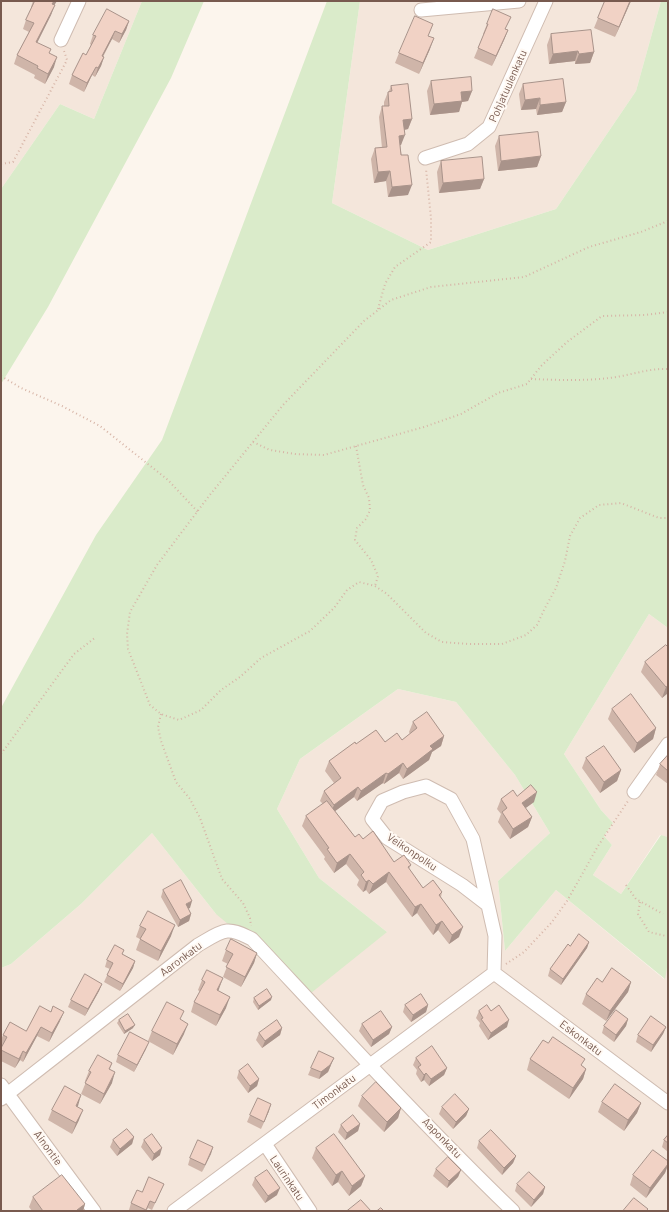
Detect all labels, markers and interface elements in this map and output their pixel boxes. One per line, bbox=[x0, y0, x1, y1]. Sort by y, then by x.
street label: Pohjatuulenkatu bbox=[486, 48, 530, 124]
street label: Veikonpolku bbox=[384, 830, 440, 874]
street label: Aaronkatu bbox=[157, 939, 205, 979]
street label: Eskonkatu bbox=[557, 1018, 605, 1058]
street label: Timonkatu bbox=[310, 1071, 358, 1113]
street label: Aaponkatu bbox=[420, 1115, 464, 1161]
street label: Ainontie bbox=[31, 1128, 65, 1168]
street label: Laurinkatu bbox=[267, 1153, 307, 1203]

